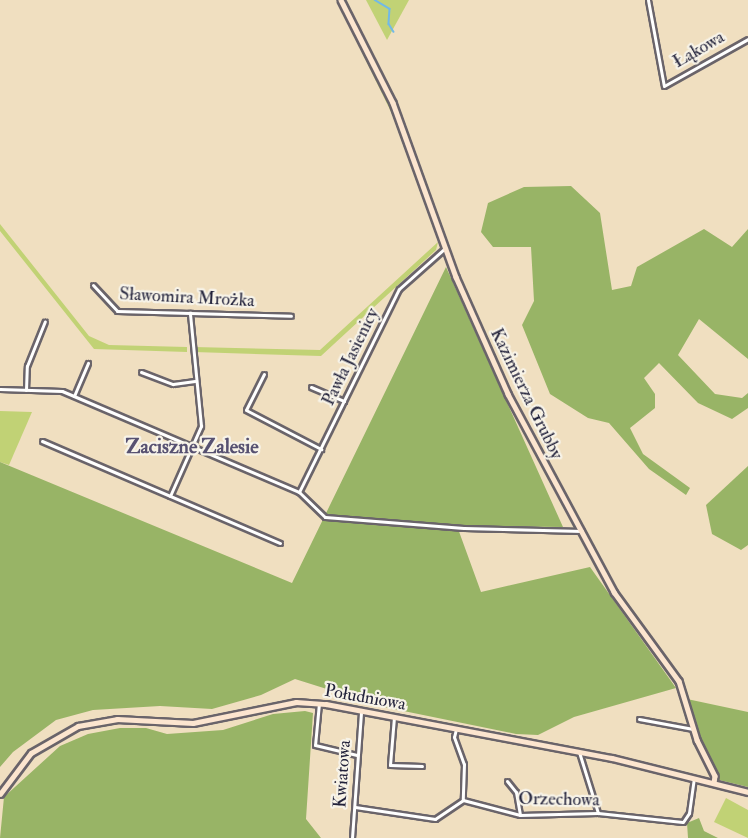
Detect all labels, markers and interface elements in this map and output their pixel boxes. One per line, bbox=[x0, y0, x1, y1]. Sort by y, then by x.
street label: Łąkowa bbox=[669, 27, 729, 73]
street label: Sławomira Mrożka bbox=[119, 284, 255, 312]
street label: Pawła Jasienicy bbox=[318, 305, 384, 409]
street label: Kazimierza Grubby bbox=[485, 325, 567, 463]
district label: Zaciszne Zalesie bbox=[125, 434, 259, 458]
street label: Południowa bbox=[323, 680, 407, 716]
street label: Kwiatowa bbox=[330, 739, 356, 809]
street label: Orzechowa bbox=[518, 788, 600, 812]

